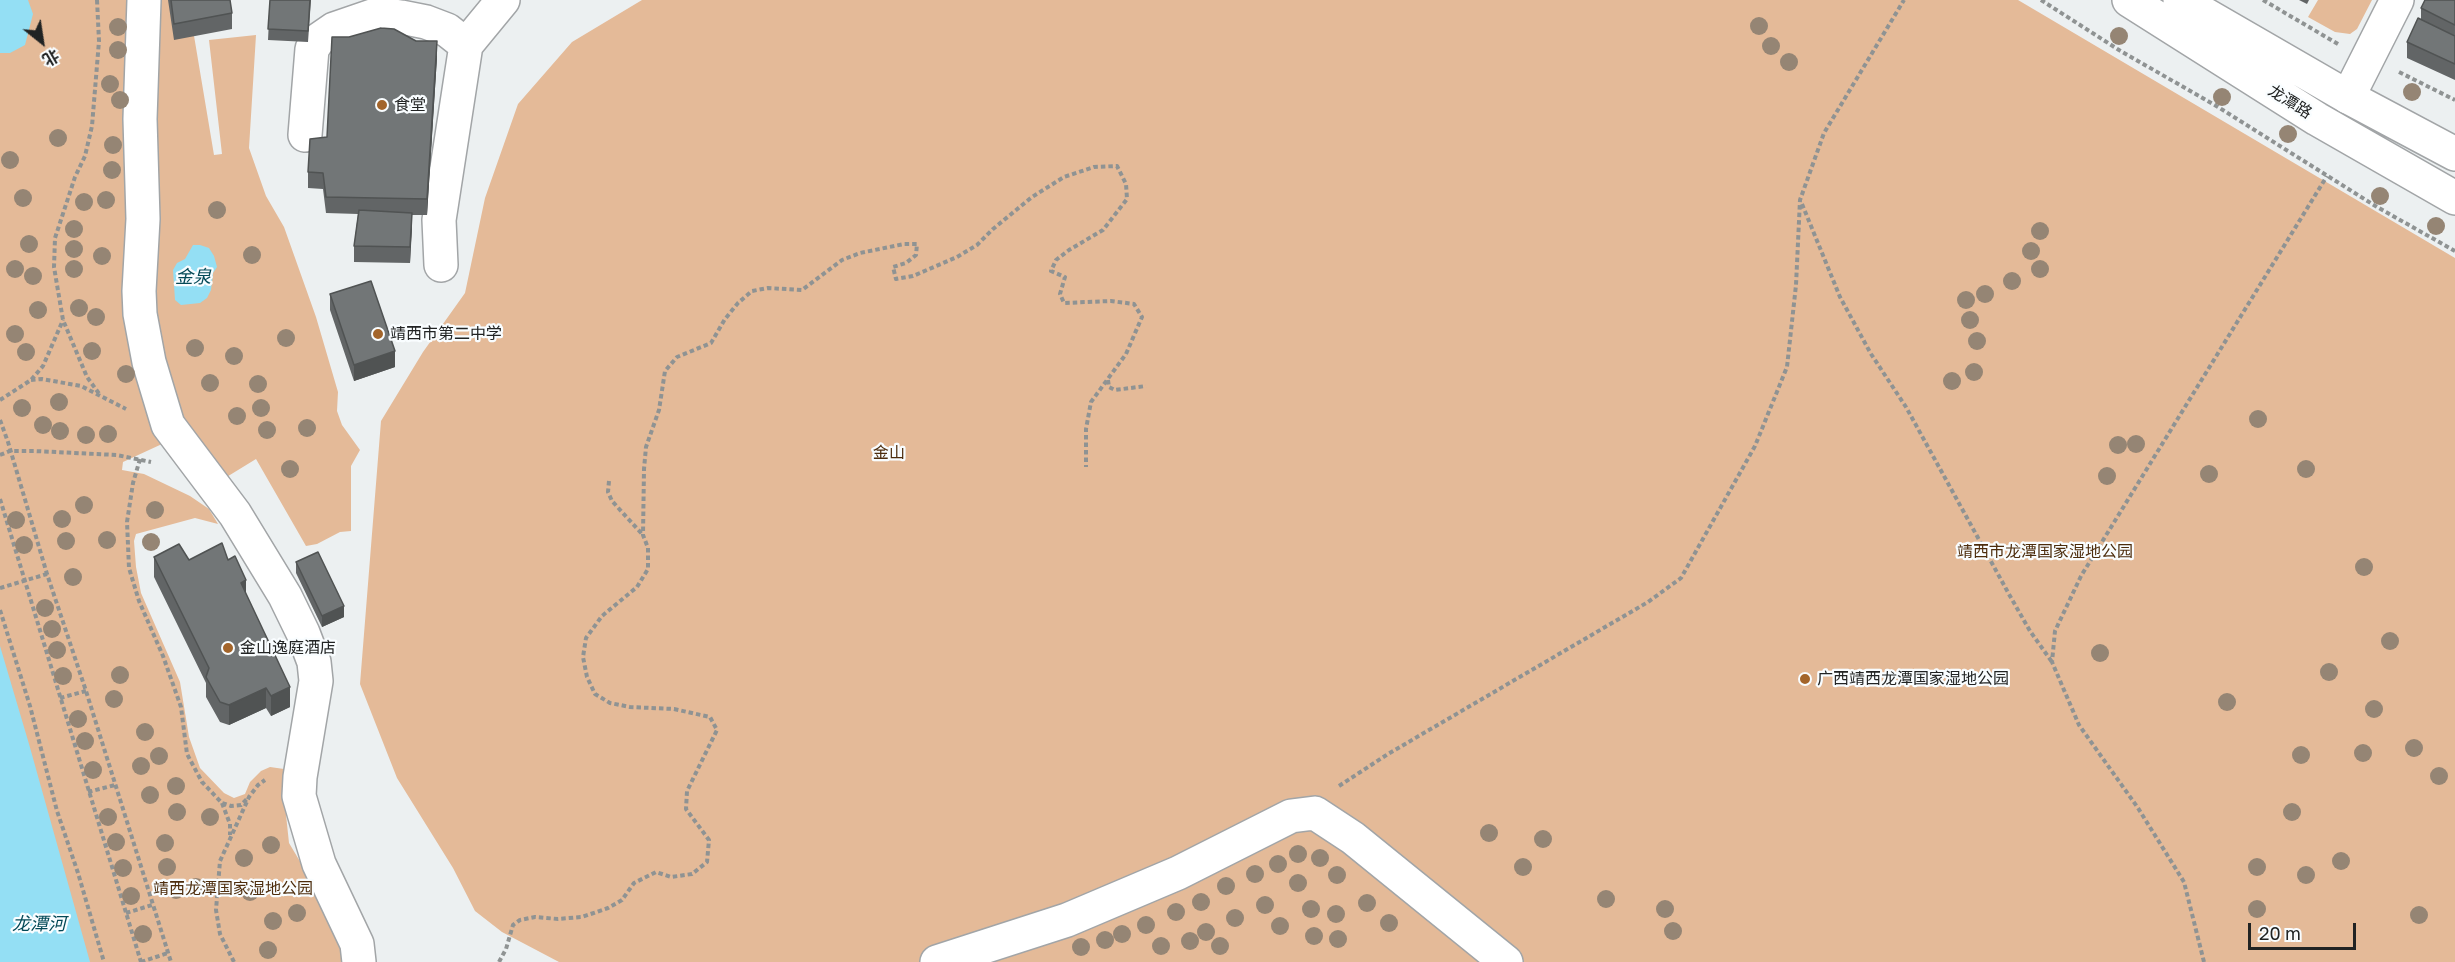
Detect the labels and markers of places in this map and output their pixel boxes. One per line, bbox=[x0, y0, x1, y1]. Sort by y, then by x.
place label: 食堂 bbox=[394, 95, 426, 115]
marker: 食堂 bbox=[375, 98, 389, 112]
place label: 靖西市第二中学 bbox=[390, 324, 502, 344]
marker: 靖西市第二中学 bbox=[371, 327, 385, 341]
place label: 金山逸庭酒店 bbox=[240, 638, 336, 658]
marker: 金山逸庭酒店 bbox=[221, 641, 235, 655]
place label: 广西靖西龙潭国家湿地公园 bbox=[1817, 669, 2009, 689]
marker: 广西靖西龙潭国家湿地公园 bbox=[1798, 672, 1812, 686]

